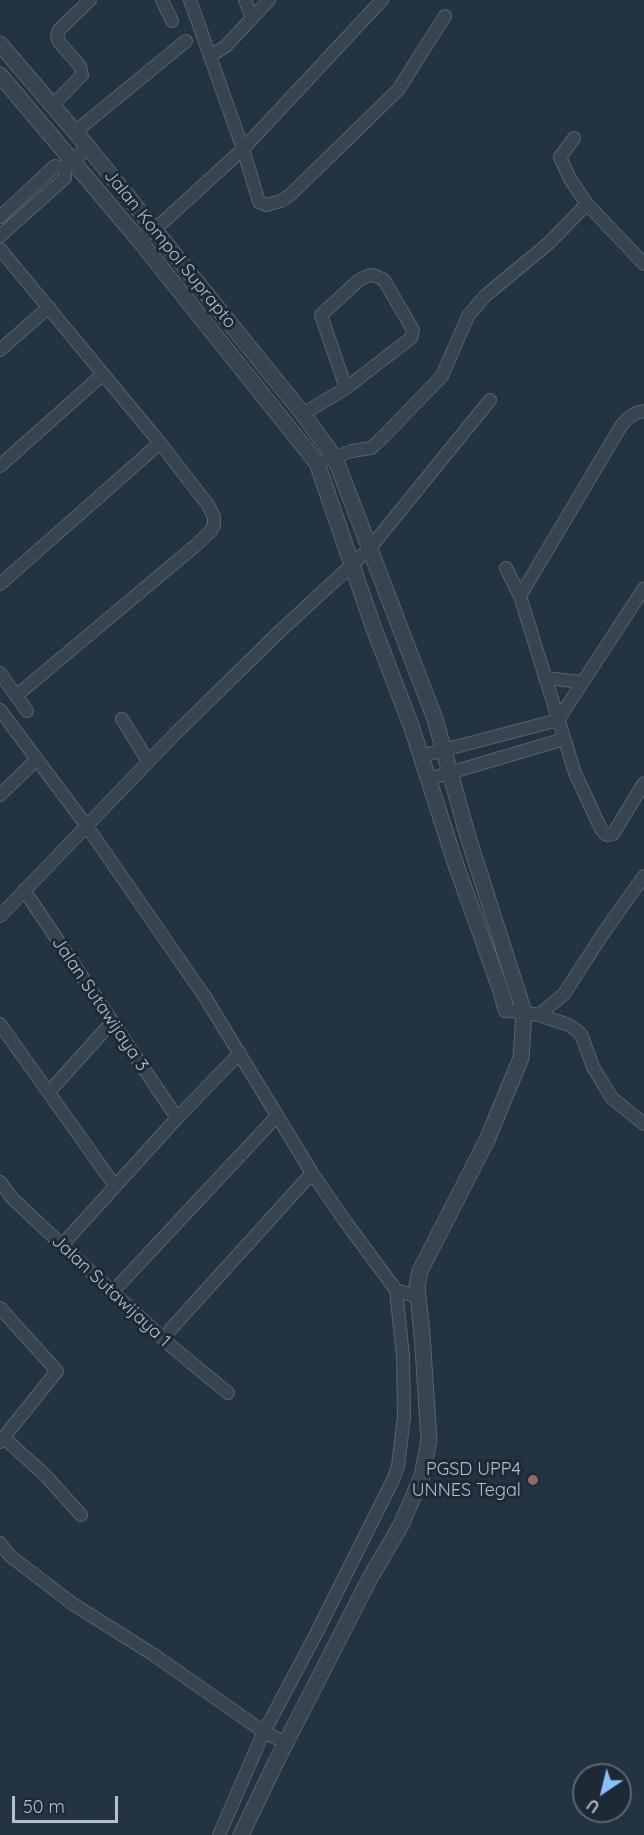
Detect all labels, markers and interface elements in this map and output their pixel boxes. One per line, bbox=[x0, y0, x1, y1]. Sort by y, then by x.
street label: Jalan Kompol Suprapto bbox=[99, 165, 241, 333]
street label: Jalan Sutawijaya 3 bbox=[47, 933, 153, 1075]
street label: Jalan Sutawijaya 1 bbox=[47, 1230, 175, 1352]
place label: PGSD UPP4 UNNES Tegal bbox=[412, 1459, 521, 1502]
marker: PGSD UPP4 UNNES Tegal bbox=[526, 1473, 540, 1487]
north arrow bbox=[572, 1763, 632, 1823]
scale bar bbox=[15, 1784, 122, 1822]
text: 50 m bbox=[23, 1795, 65, 1818]
text: U bbox=[582, 1795, 603, 1818]

